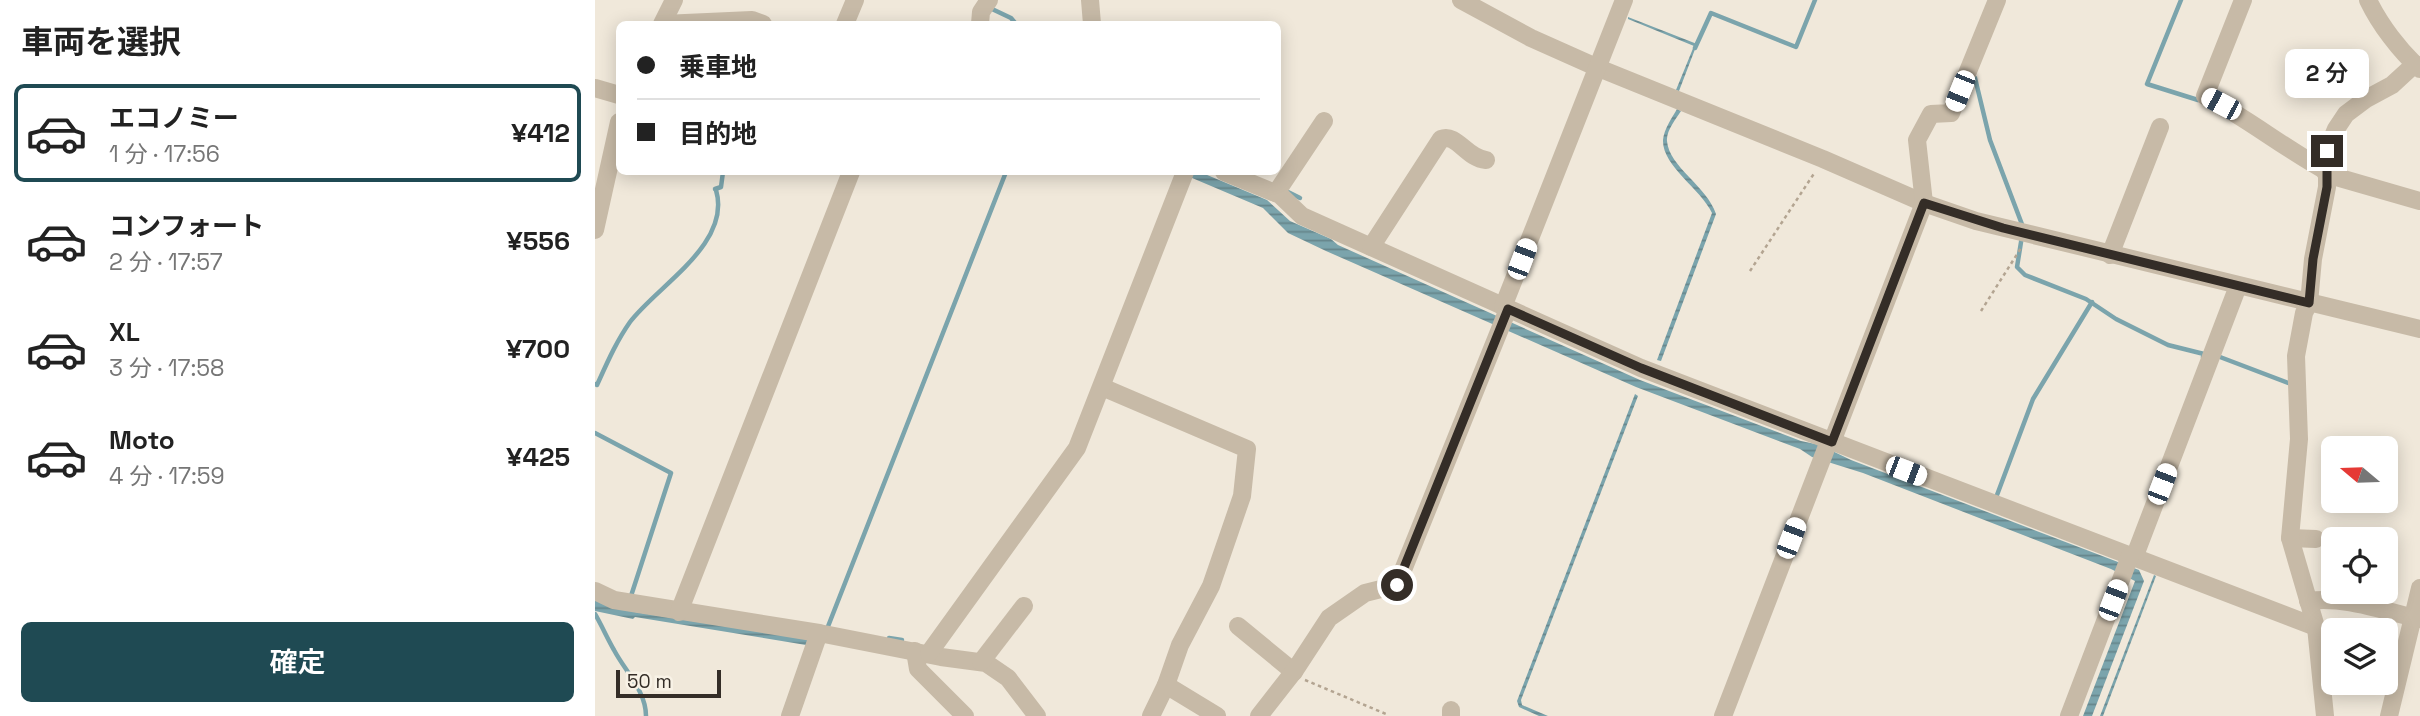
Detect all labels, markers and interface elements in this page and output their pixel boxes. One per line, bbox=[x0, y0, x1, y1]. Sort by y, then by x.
text: 車両を選択 bbox=[21, 22, 181, 62]
text: 乗車地 bbox=[679, 50, 757, 84]
callout: 2 分 bbox=[2285, 50, 2369, 99]
text: 2 分 bbox=[2306, 58, 2348, 88]
car bbox=[1943, 68, 1978, 114]
car bbox=[2198, 85, 2245, 123]
text: エコノミー bbox=[109, 101, 239, 135]
icon: car bbox=[25, 102, 88, 165]
text: ¥412 bbox=[511, 116, 570, 150]
text: 目的地 bbox=[679, 117, 757, 151]
route end bbox=[2311, 135, 2343, 167]
text: 1 分 · 17:56 bbox=[109, 139, 220, 169]
text: コンフォート bbox=[109, 209, 264, 243]
icon: car bbox=[25, 210, 88, 273]
text: ¥556 bbox=[507, 224, 570, 258]
car bbox=[1505, 236, 1540, 282]
text: 2 分 · 17:57 bbox=[109, 247, 223, 277]
text: XL bbox=[109, 315, 140, 349]
icon: car bbox=[25, 318, 88, 381]
text: ¥700 bbox=[506, 332, 570, 366]
text: 3 分 · 17:58 bbox=[109, 353, 224, 383]
text: Moto bbox=[109, 423, 175, 457]
icon: car bbox=[25, 426, 88, 489]
north arrow bbox=[2321, 436, 2397, 513]
map controls bbox=[2321, 436, 2398, 695]
text: ¥425 bbox=[506, 440, 570, 474]
car bbox=[1883, 454, 1930, 488]
text: 4 分 · 17:59 bbox=[109, 461, 225, 491]
car bbox=[2145, 461, 2180, 507]
car bbox=[1774, 515, 1809, 561]
button: locate bbox=[2321, 527, 2398, 604]
route start bbox=[1381, 569, 1413, 601]
car bbox=[2096, 577, 2131, 623]
button: layers bbox=[2321, 618, 2398, 695]
button: 確定 bbox=[21, 622, 574, 702]
scale bar bbox=[616, 667, 721, 699]
text: 50 m bbox=[627, 669, 672, 694]

